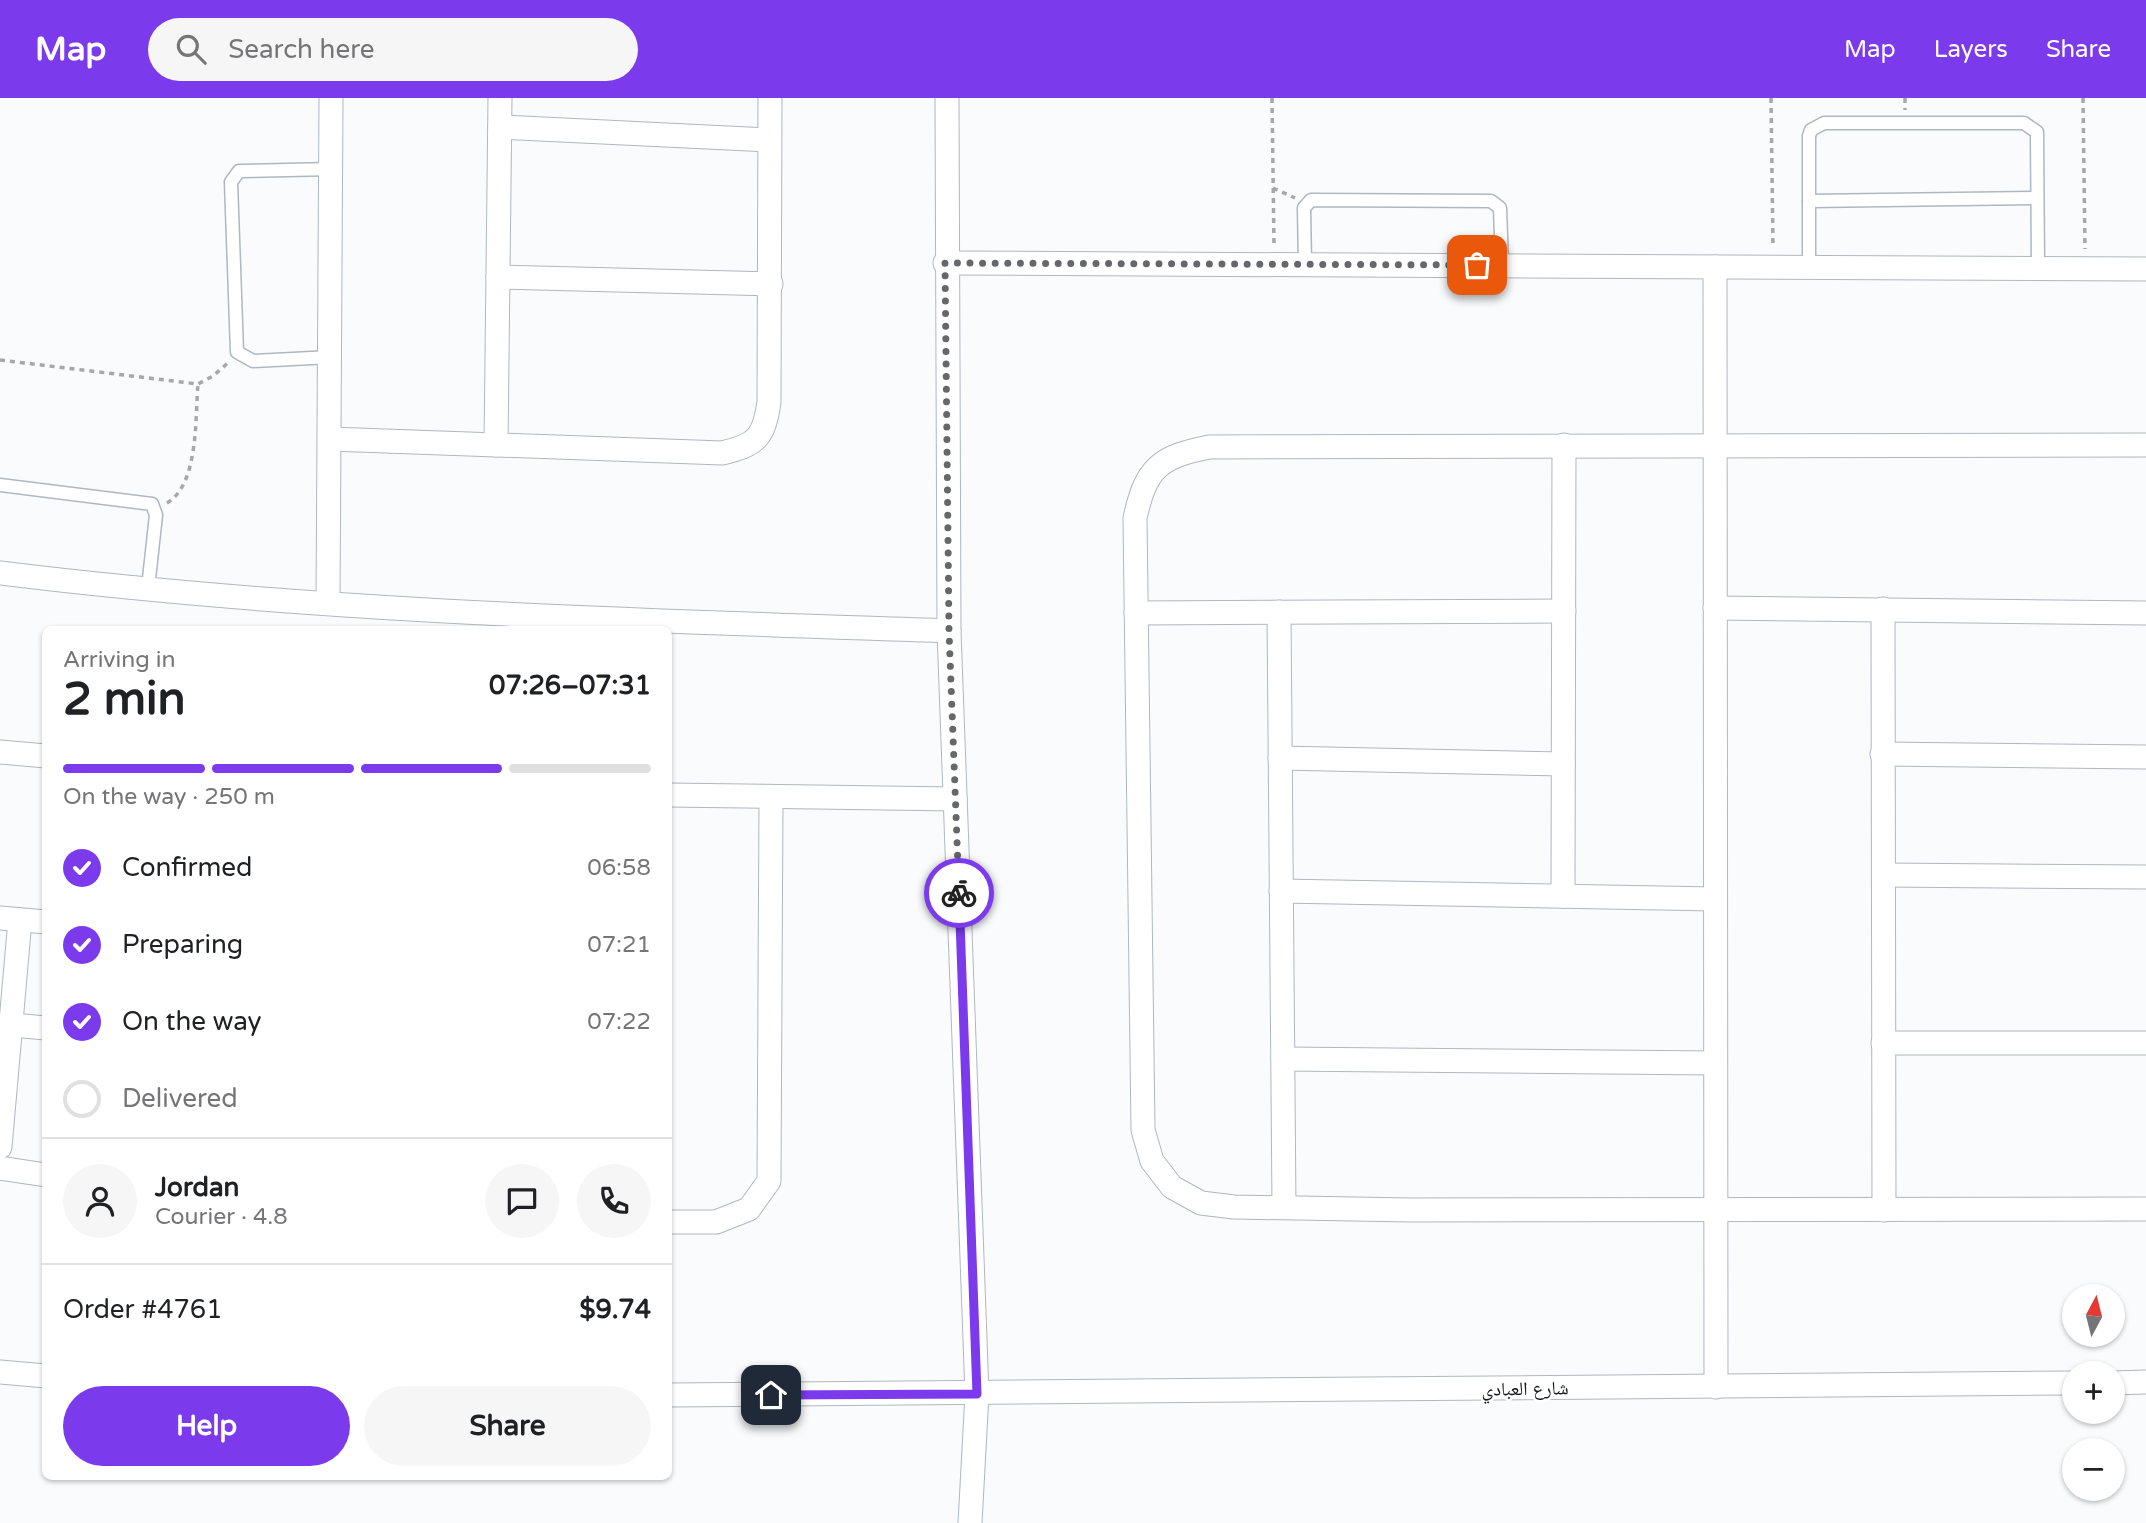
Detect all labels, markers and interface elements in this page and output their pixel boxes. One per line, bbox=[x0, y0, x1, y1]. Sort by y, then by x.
search box bbox=[148, 18, 638, 81]
text: Map bbox=[35, 30, 106, 69]
icon: search bbox=[172, 30, 210, 68]
text: Search here bbox=[228, 34, 374, 65]
text: Map bbox=[1844, 35, 1896, 64]
text: Layers bbox=[1934, 35, 2008, 64]
text: Share bbox=[2046, 35, 2111, 64]
pin bbox=[1447, 235, 1507, 295]
icon: bag bbox=[1458, 246, 1496, 284]
text: Arriving in bbox=[63, 646, 176, 674]
text: 07:26–07:31 bbox=[489, 670, 651, 701]
text: 2 min bbox=[63, 672, 186, 727]
text: On the way · 250 m bbox=[63, 783, 275, 811]
icon: check bbox=[63, 849, 101, 887]
text: Confirmed bbox=[122, 852, 252, 883]
text: 06:58 bbox=[587, 854, 651, 882]
courier bbox=[924, 858, 994, 928]
icon: bike bbox=[940, 874, 978, 912]
icon: check bbox=[63, 926, 101, 964]
text: Preparing bbox=[122, 929, 243, 960]
text: 07:21 bbox=[587, 931, 651, 959]
icon: check bbox=[63, 1003, 101, 1041]
text: On the way bbox=[122, 1006, 262, 1037]
text: 07:22 bbox=[587, 1008, 651, 1036]
text: Delivered bbox=[122, 1083, 238, 1114]
button: person bbox=[63, 1164, 137, 1238]
button: chat bbox=[485, 1164, 559, 1238]
button: phone bbox=[577, 1164, 651, 1238]
text: Jordan bbox=[155, 1172, 239, 1203]
text: Courier · 4.8 bbox=[155, 1203, 288, 1231]
north arrow bbox=[2062, 1284, 2124, 1348]
map controls bbox=[2062, 1284, 2125, 1501]
text: Order #4761 bbox=[63, 1294, 223, 1325]
text: $9.74 bbox=[579, 1294, 651, 1325]
button: + bbox=[2062, 1361, 2125, 1424]
pin bbox=[741, 1365, 801, 1425]
icon: home bbox=[752, 1376, 790, 1414]
street label: شارع العبادي bbox=[1481, 1377, 1569, 1405]
button: Help bbox=[63, 1386, 350, 1466]
button: Share bbox=[364, 1386, 651, 1466]
button: − bbox=[2062, 1438, 2125, 1501]

